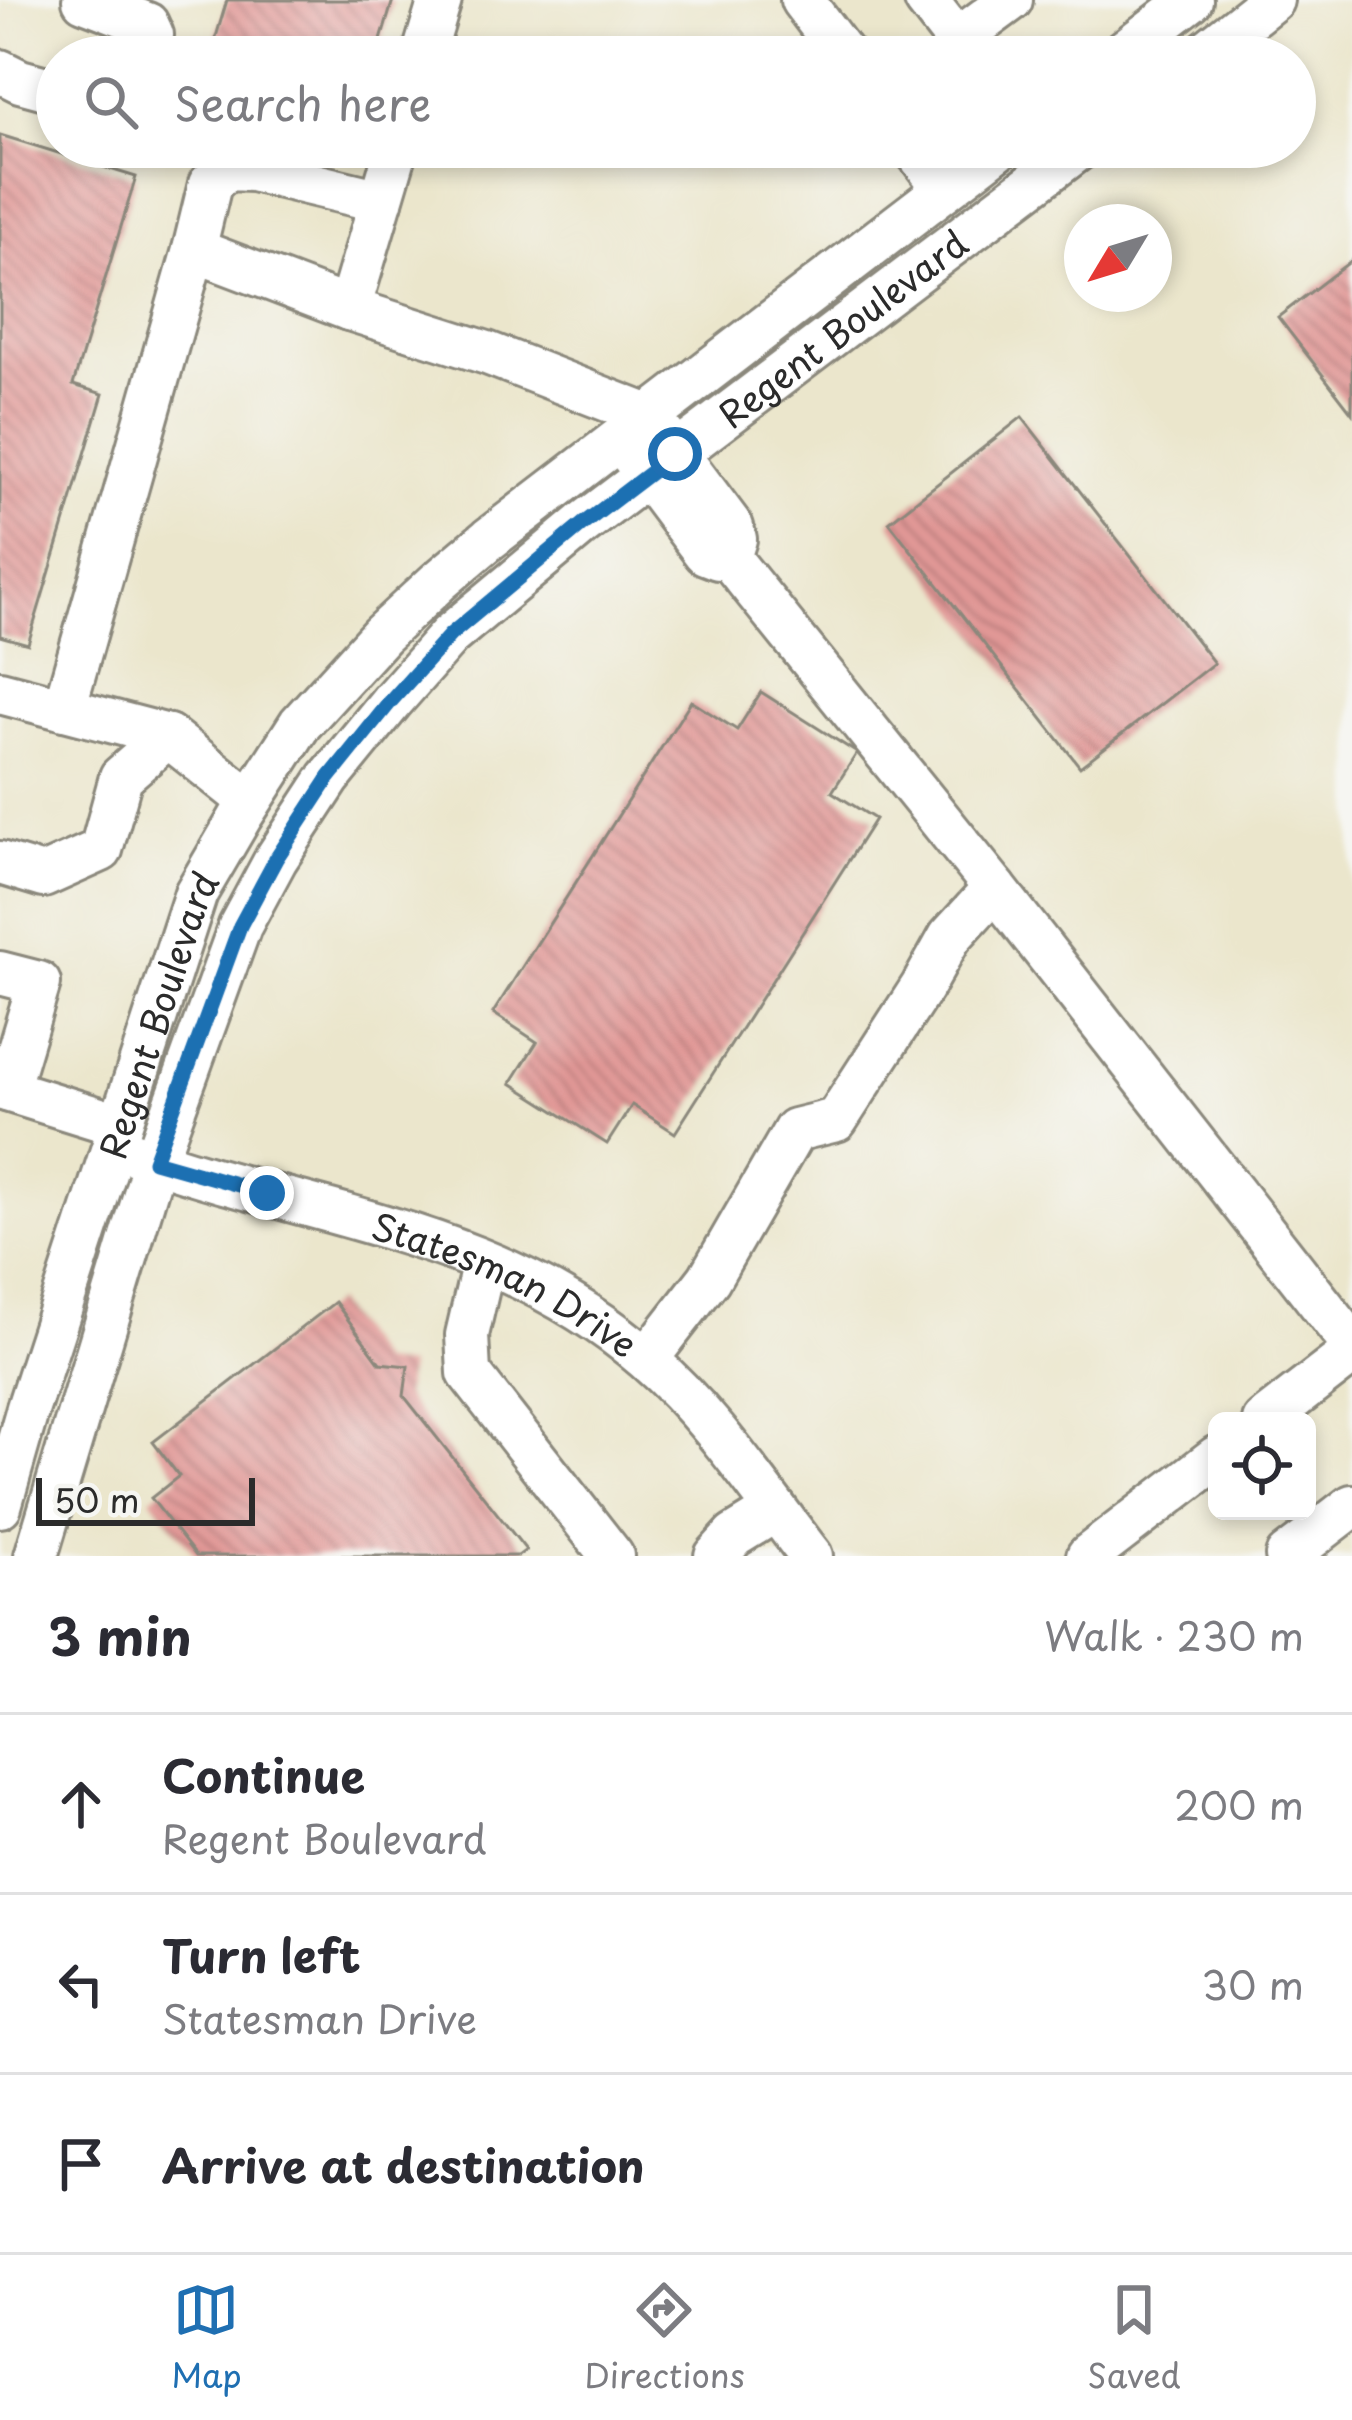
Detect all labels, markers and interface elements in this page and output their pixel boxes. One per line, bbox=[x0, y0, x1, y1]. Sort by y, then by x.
search box bbox=[36, 36, 1316, 168]
text: Search here bbox=[174, 68, 431, 136]
icon: search bbox=[78, 69, 144, 135]
north arrow bbox=[1064, 204, 1172, 312]
street label: Regent Boulevard bbox=[706, 216, 978, 440]
route start bbox=[648, 427, 702, 481]
street label: Regent Boulevard bbox=[84, 860, 231, 1165]
route end bbox=[240, 1166, 294, 1220]
street label: Statesman Drive bbox=[366, 1197, 650, 1370]
map controls bbox=[1208, 1412, 1316, 1520]
button: locate bbox=[1208, 1412, 1316, 1520]
scale bar bbox=[36, 1472, 255, 1525]
text: 50 m bbox=[54, 1474, 140, 1524]
text: 3 min bbox=[48, 1596, 192, 1673]
text: Walk · 230 m bbox=[1044, 1605, 1304, 1664]
text: Continue bbox=[162, 1740, 365, 1808]
icon: ahead bbox=[48, 1771, 114, 1837]
text: 200 m bbox=[1174, 1774, 1304, 1833]
text: Regent Boulevard bbox=[162, 1808, 487, 1867]
text: Turn left bbox=[162, 1920, 361, 1988]
icon: left bbox=[48, 1951, 114, 2017]
text: 30 m bbox=[1201, 1954, 1304, 2013]
text: Statesman Drive bbox=[162, 1988, 477, 2047]
text: Arrive at destination bbox=[162, 2130, 645, 2198]
icon: arrive bbox=[48, 2131, 114, 2197]
tab: Map bbox=[171, 2277, 242, 2399]
tab: Directions bbox=[584, 2277, 745, 2399]
tab: Saved bbox=[1087, 2277, 1181, 2399]

